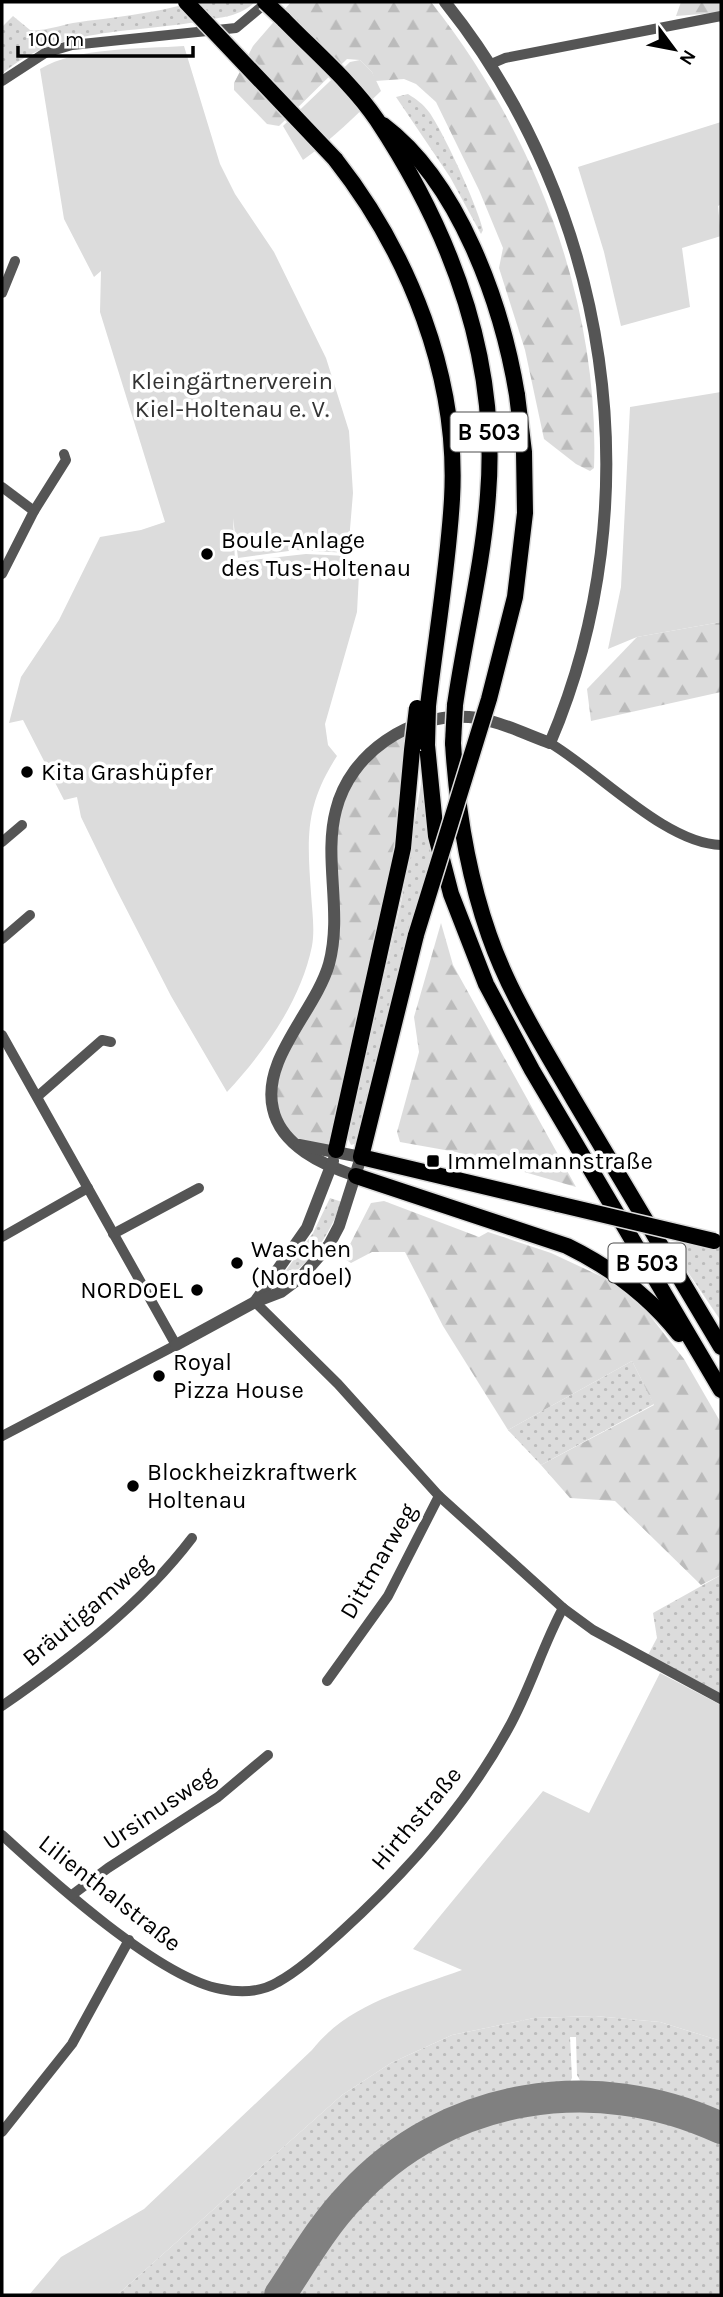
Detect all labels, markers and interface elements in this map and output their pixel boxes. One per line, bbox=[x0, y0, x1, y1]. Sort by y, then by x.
scale bar bbox=[18, 14, 192, 58]
north arrow bbox=[639, 14, 709, 84]
text: 100 m bbox=[28, 27, 85, 51]
text: N bbox=[675, 46, 701, 69]
park label: Kleingärtnerverein Kiel-Holtenau e. V. bbox=[131, 367, 333, 423]
road number: B 503 bbox=[450, 412, 528, 452]
place label: Boule-Anlage des Tus-Holtenau bbox=[221, 526, 411, 582]
marker: Boule-Anlage des Tus-Holtenau bbox=[199, 546, 215, 562]
place label: Kita Grashüpfer bbox=[41, 758, 213, 786]
marker: Kita Grashüpfer bbox=[19, 764, 35, 780]
place label: Immelmannstraße bbox=[447, 1147, 653, 1175]
marker: Immelmannstraße bbox=[425, 1153, 441, 1169]
place label: Waschen (Nordoel) bbox=[251, 1235, 353, 1291]
road number: B 503 bbox=[608, 1244, 686, 1282]
marker: Waschen (Nordoel) bbox=[229, 1255, 245, 1271]
place label: NORDOEL bbox=[80, 1276, 184, 1304]
marker: NORDOEL bbox=[189, 1282, 205, 1298]
place label: Royal Pizza House bbox=[173, 1348, 304, 1404]
marker: Royal Pizza House bbox=[151, 1368, 167, 1384]
place label: Blockheizkraftwerk Holtenau bbox=[147, 1458, 358, 1514]
marker: Blockheizkraftwerk Holtenau bbox=[125, 1478, 141, 1494]
street label: Dittmarweg bbox=[334, 1498, 423, 1624]
street label: Bräutigamweg bbox=[17, 1548, 158, 1672]
street label: Ursinusweg bbox=[98, 1760, 221, 1856]
street label: Hirthstraße bbox=[365, 1761, 467, 1875]
street label: Lilienthalstraße bbox=[33, 1829, 187, 1957]

